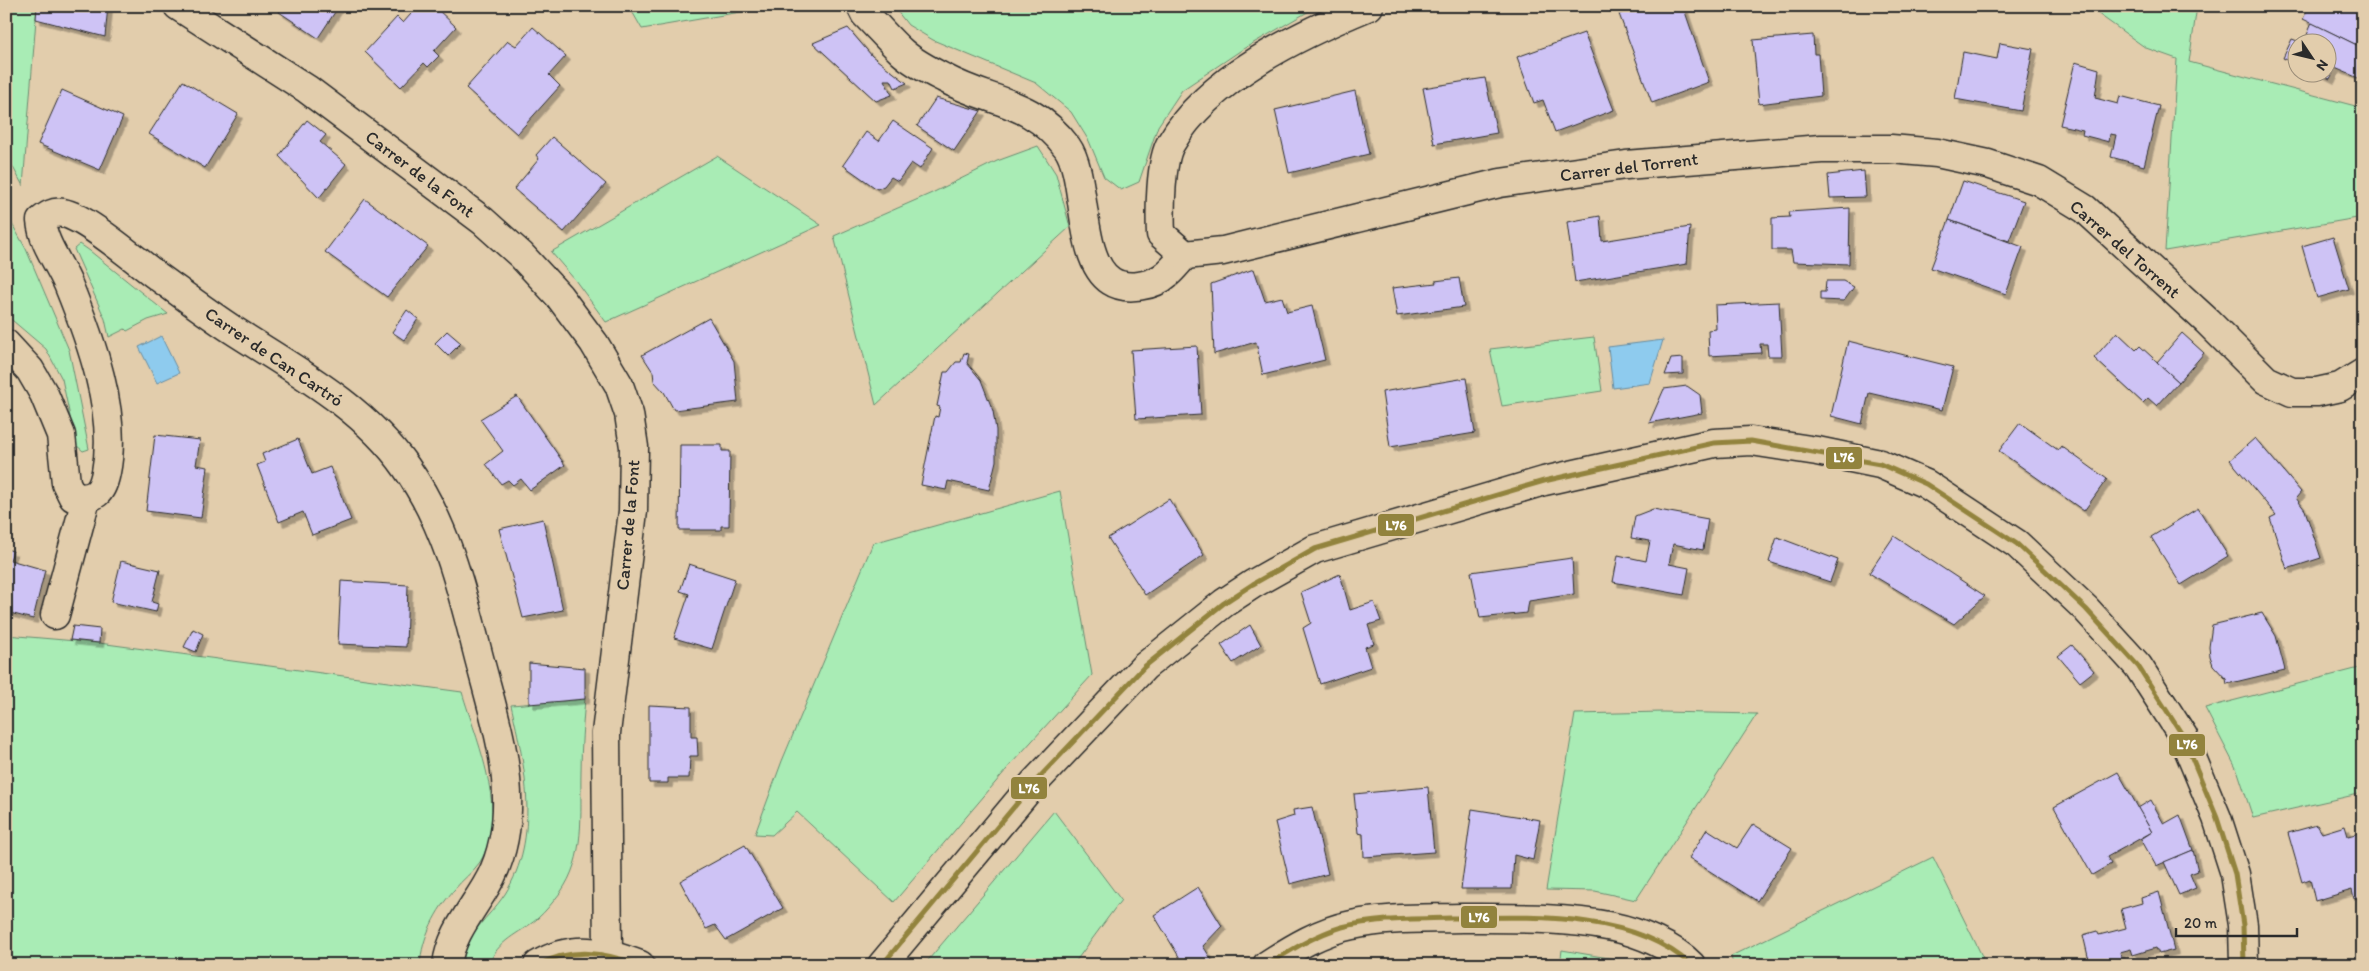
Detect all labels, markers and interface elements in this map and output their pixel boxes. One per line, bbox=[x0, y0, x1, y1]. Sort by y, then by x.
north arrow bbox=[2286, 32, 2336, 82]
text: N bbox=[2313, 56, 2332, 74]
street label: Carrer de la Font bbox=[361, 126, 479, 222]
street label: Carrer del Torrent bbox=[1559, 148, 1700, 186]
street label: Carrer del Torrent bbox=[2065, 195, 2185, 303]
street label: Carrer de Can Cartró bbox=[201, 303, 347, 411]
line badge: L76 bbox=[1825, 446, 1863, 470]
text: L76 bbox=[1833, 449, 1855, 466]
street label: Carrer de la Font bbox=[611, 458, 645, 591]
line badge: L76 bbox=[1377, 513, 1415, 537]
text: L76 bbox=[1385, 517, 1407, 534]
line badge: L76 bbox=[2168, 733, 2206, 757]
text: L76 bbox=[2176, 736, 2198, 753]
line badge: L76 bbox=[1010, 776, 1048, 800]
text: L76 bbox=[1018, 780, 1040, 797]
line badge: L76 bbox=[1460, 905, 1498, 929]
scale bar bbox=[2176, 906, 2298, 938]
text: L76 bbox=[1468, 909, 1490, 926]
text: 20 m bbox=[2184, 914, 2218, 932]

